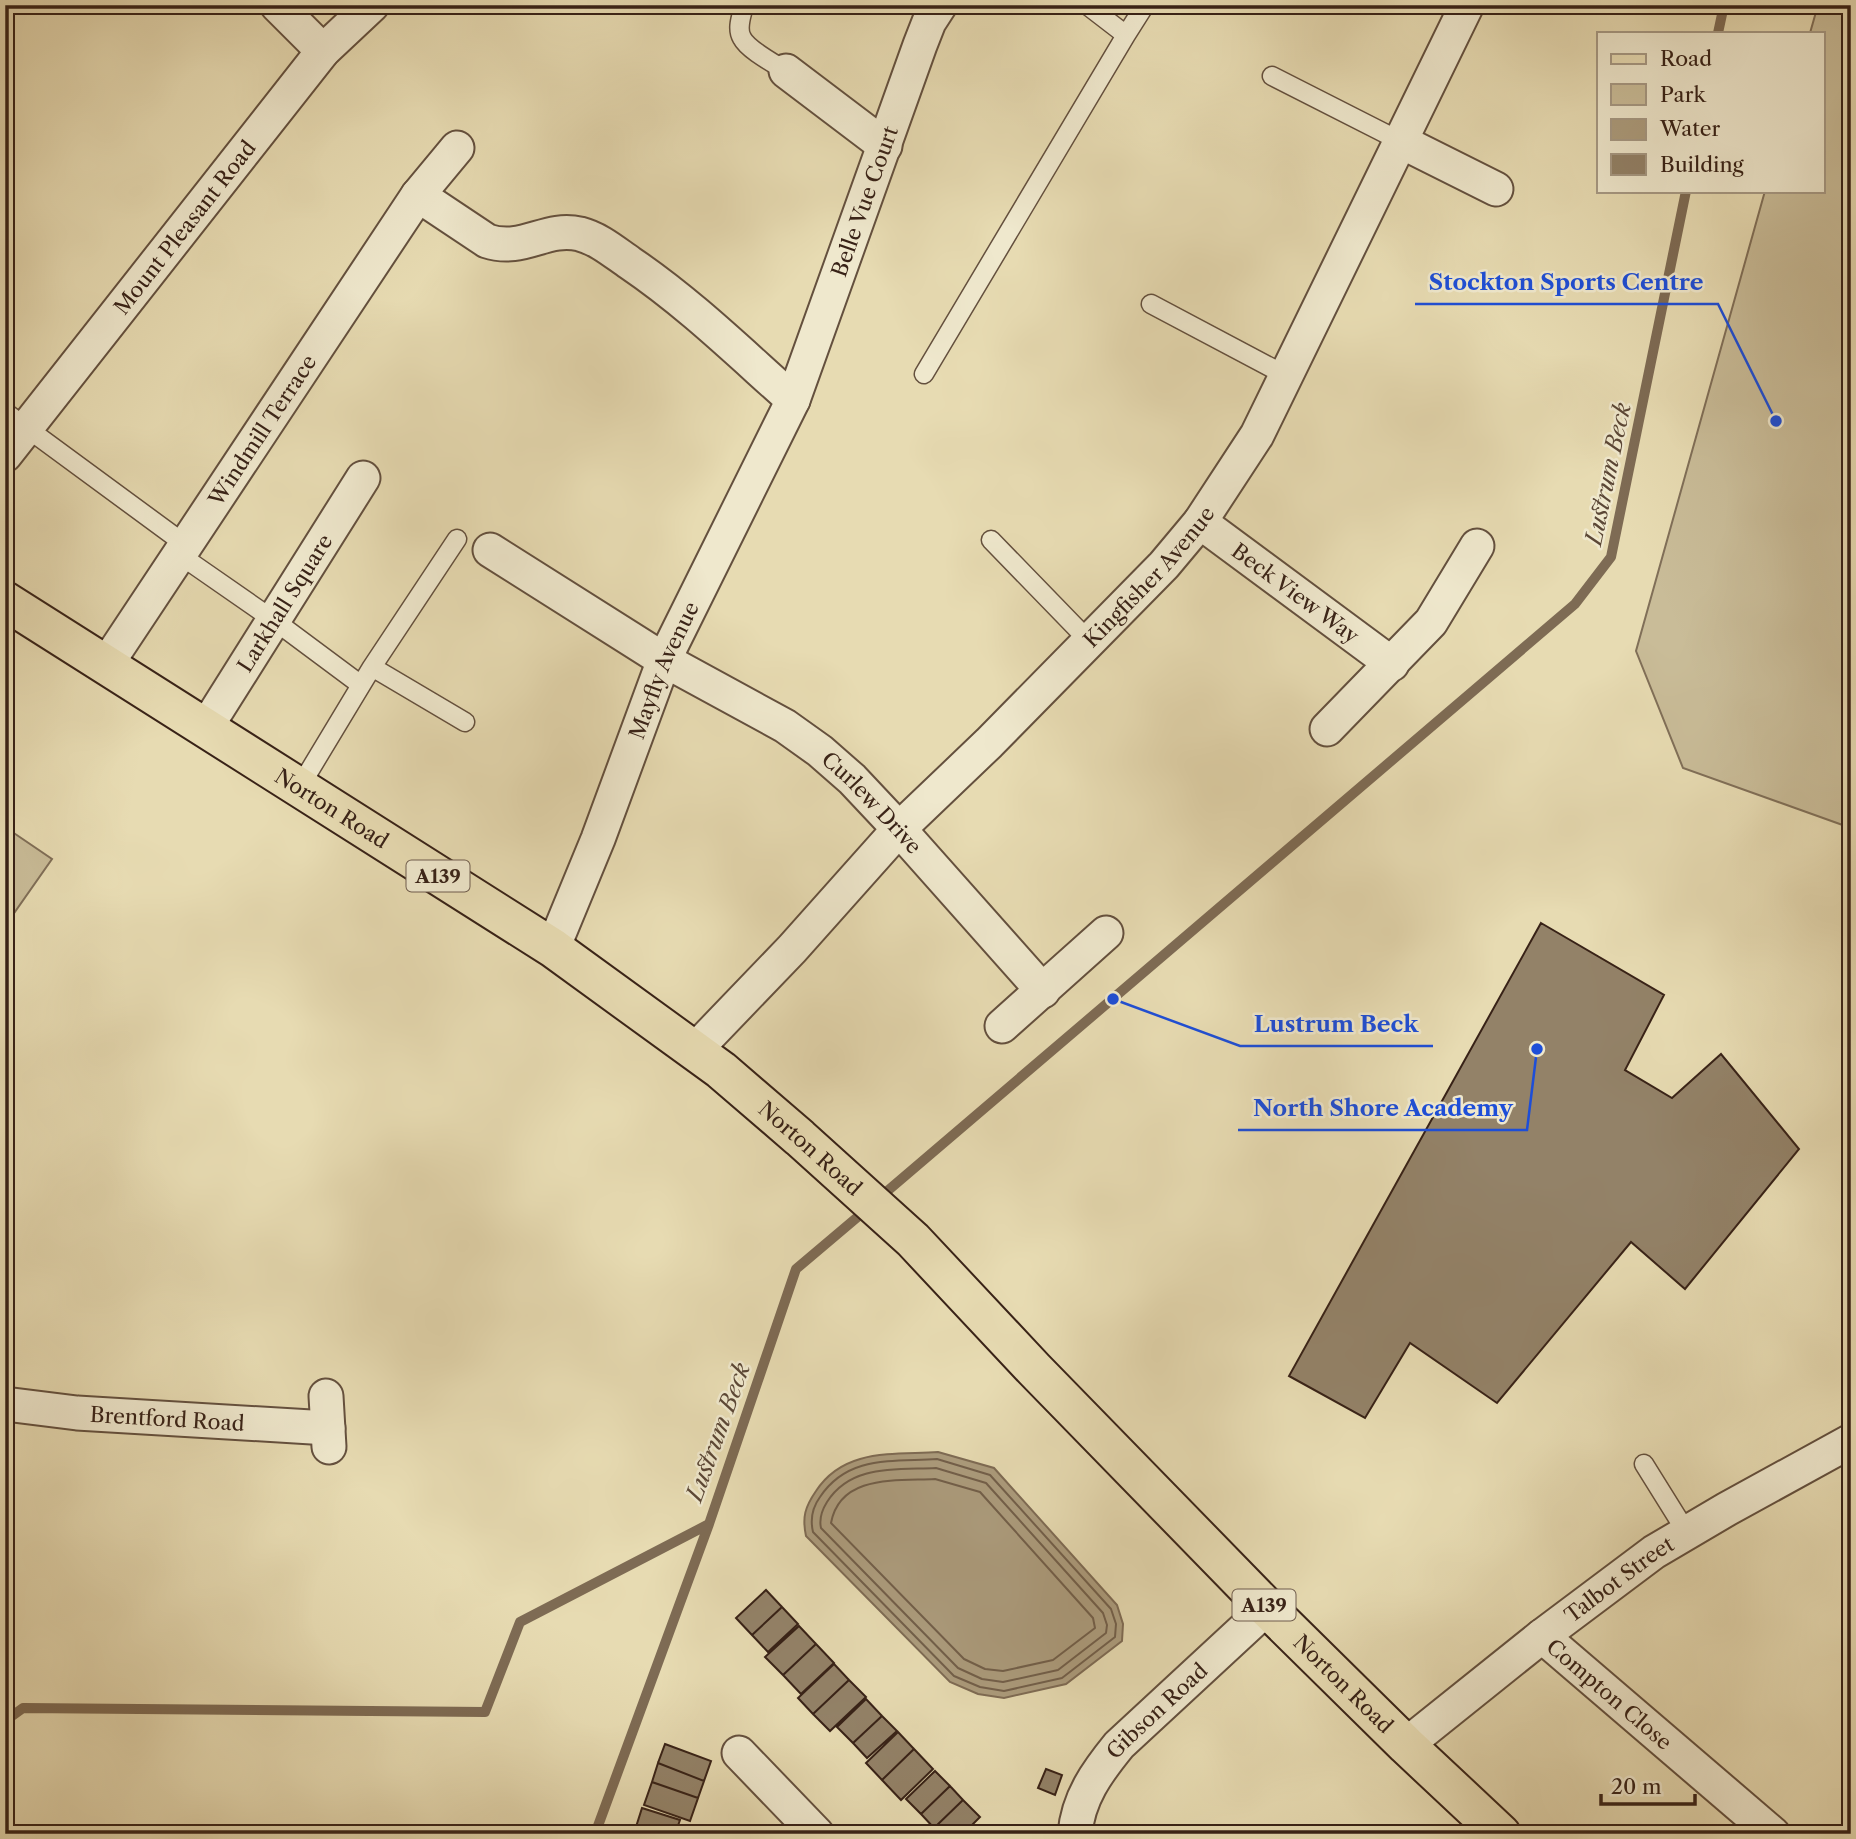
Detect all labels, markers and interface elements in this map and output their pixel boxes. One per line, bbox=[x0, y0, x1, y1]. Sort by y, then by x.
legend bbox=[1597, 32, 1825, 192]
text: Road bbox=[1660, 46, 1712, 71]
text: Park bbox=[1660, 82, 1706, 107]
text: Water bbox=[1659, 116, 1720, 141]
street label: Belle Vue Court bbox=[826, 122, 903, 280]
street label: Mount Pleasant Road bbox=[108, 135, 261, 319]
text: Building bbox=[1660, 152, 1745, 177]
callout: Stockton Sports Centre bbox=[1415, 260, 1718, 304]
text: Stockton Sports Centre bbox=[1428, 268, 1704, 296]
street label: Windmill Terrace bbox=[202, 350, 321, 511]
water label: Lustrum Beck bbox=[1579, 400, 1637, 550]
street label: Kingfisher Avenue bbox=[1078, 502, 1219, 652]
street label: Larkhall Square bbox=[232, 529, 337, 676]
street label: Beck View Way bbox=[1227, 538, 1364, 648]
street label: Mayfly Avenue bbox=[624, 597, 704, 742]
street label: Curlew Drive bbox=[817, 746, 927, 859]
street label: Norton Road bbox=[271, 763, 394, 853]
road number: A139 bbox=[406, 860, 470, 891]
callout: Lustrum Beck bbox=[1240, 1002, 1433, 1046]
text: Lustrum Beck bbox=[1254, 1010, 1419, 1038]
callout: North Shore Academy bbox=[1238, 1086, 1527, 1130]
text: North Shore Academy bbox=[1253, 1094, 1514, 1122]
street label: Norton Road bbox=[754, 1096, 867, 1201]
water label: Lustrum Beck bbox=[679, 1359, 756, 1507]
street label: Brentford Road bbox=[89, 1401, 245, 1435]
street label: Talbot Street bbox=[1559, 1531, 1678, 1627]
road number: A139 bbox=[1232, 1590, 1296, 1620]
street label: Norton Road bbox=[1289, 1629, 1399, 1738]
street label: Compton Close bbox=[1542, 1633, 1677, 1754]
street label: Gibson Road bbox=[1101, 1657, 1212, 1763]
scale bar bbox=[1601, 1762, 1695, 1806]
text: 20 m bbox=[1611, 1774, 1662, 1799]

